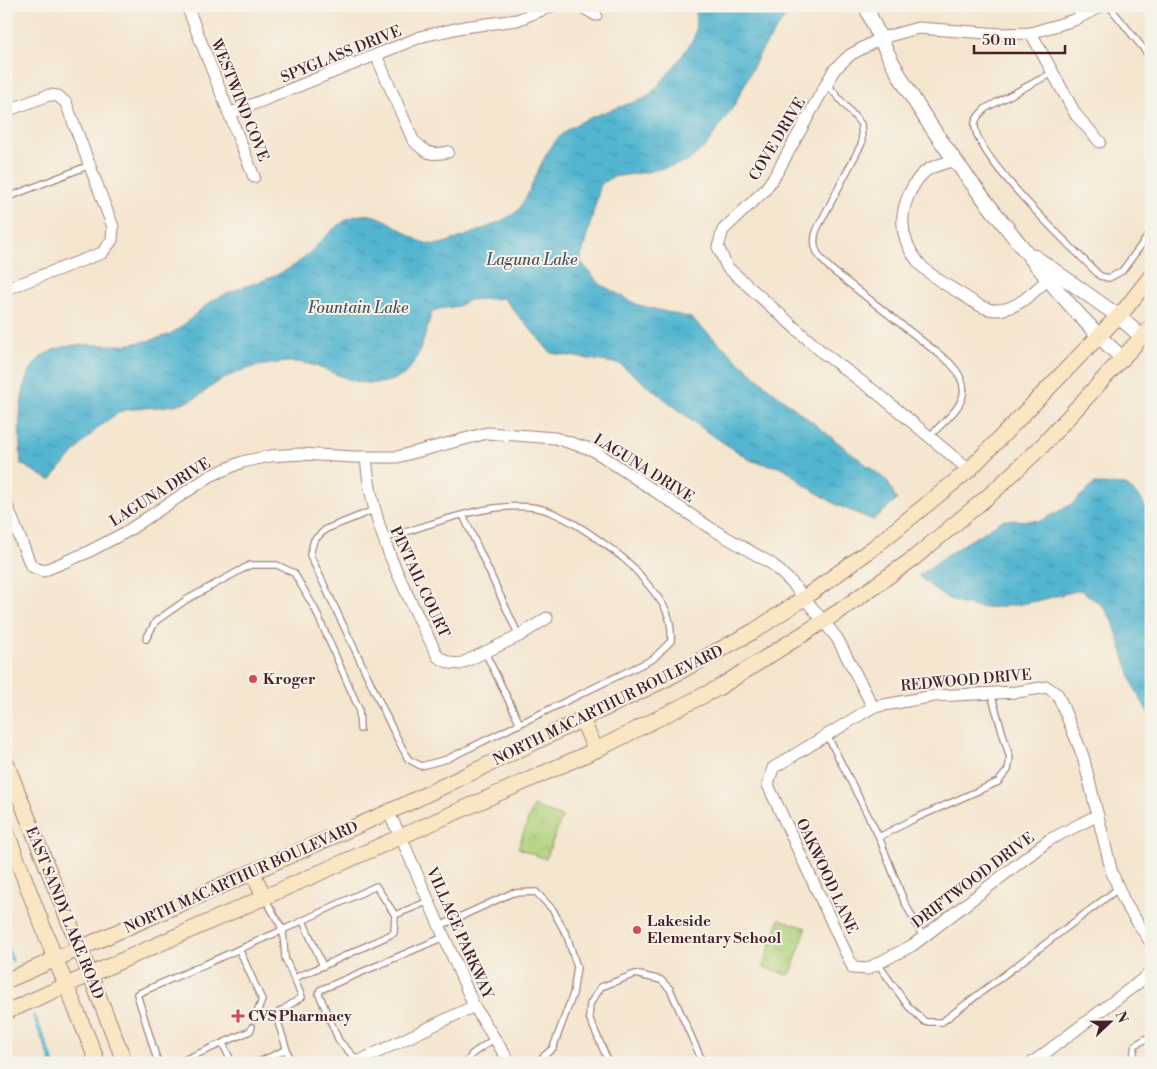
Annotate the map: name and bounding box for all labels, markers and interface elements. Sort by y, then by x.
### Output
street label: SPYGLASS DRIVE [278,22,404,87]
scale bar [974,22,1066,54]
text: 50 m [982,31,1016,50]
street label: WESTWIND COVE [206,35,273,164]
street label: COVE DRIVE [745,94,810,184]
water label: Laguna Lake [485,250,578,270]
water label: Fountain Lake [307,298,409,318]
street label: LAGUNA DRIVE [590,430,698,507]
street label: LAGUNA DRIVE [106,454,214,531]
street label: PINTAIL COURT [386,524,454,641]
street label: NORTH MACARTHUR BOULEVARD [490,641,727,770]
street label: REDWOOD DRIVE [900,665,1032,696]
place label: Kroger [263,670,316,689]
marker: Kroger [247,673,259,685]
street label: OAKWOOD LANE [792,816,862,937]
street label: NORTH MACARTHUR BOULEVARD [121,817,361,938]
street label: EAST SANDY LAKE ROAD [21,824,108,1002]
street label: DRIFTWOOD DRIVE [908,828,1038,933]
street label: VILLAGE PARKWAY [421,863,498,1003]
place label: Lakeside Elementary School [647,912,781,948]
marker: Lakeside Elementary School [631,924,643,936]
north arrow [1084,996,1134,1046]
place label: CVS Pharmacy [248,1007,352,1026]
text: N [1111,1009,1132,1026]
marker: CVS Pharmacy [232,1010,244,1022]

